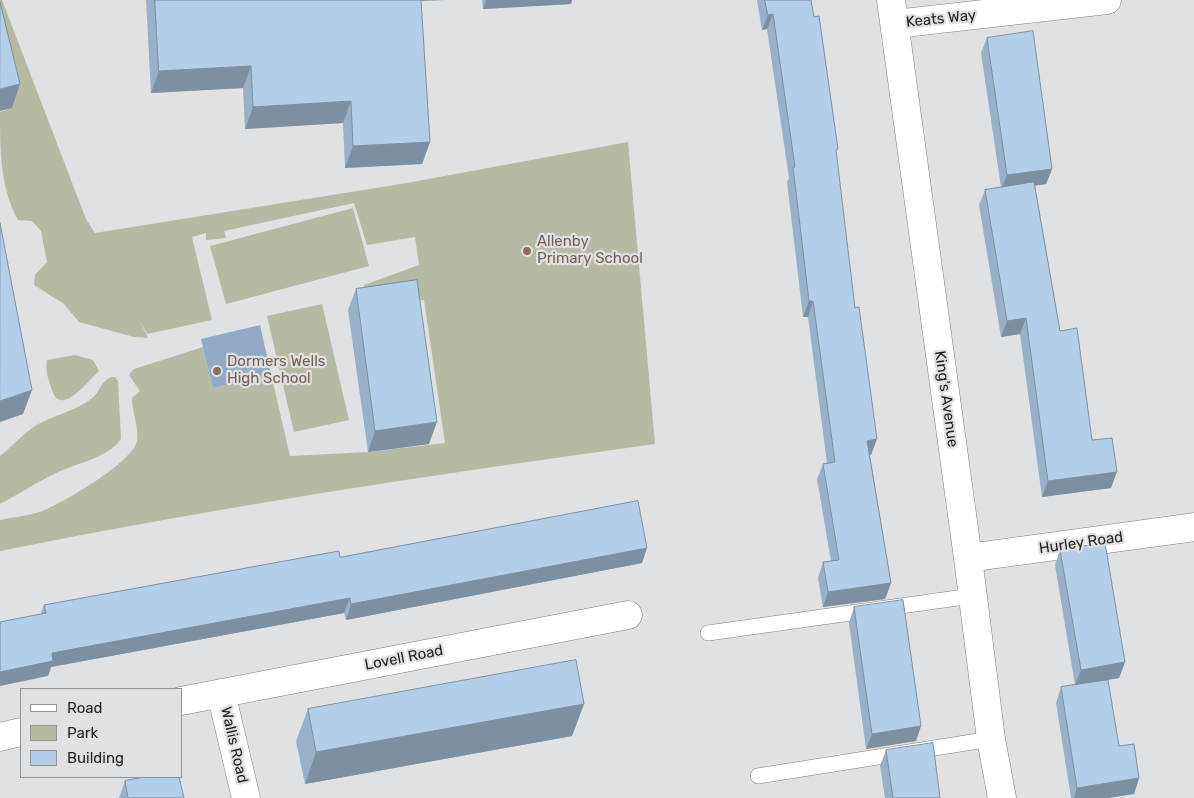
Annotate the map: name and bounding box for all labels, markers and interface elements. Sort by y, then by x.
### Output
street label: Keats Way [905,6,977,32]
place label: Allenby Primary School [537,233,643,268]
marker: Allenby Primary School [521,245,533,257]
street label: King's Avenue [930,350,962,448]
place label: Dormers Wells High School [227,353,325,388]
marker: Dormers Wells High School [211,365,223,377]
street label: Hurley Road [1038,528,1124,558]
street label: Lovell Road [363,642,445,674]
legend [20,688,182,778]
text: Road [67,699,103,717]
street label: Wallis Road [216,705,252,785]
text: Park [67,724,98,742]
text: Building [67,749,124,767]

